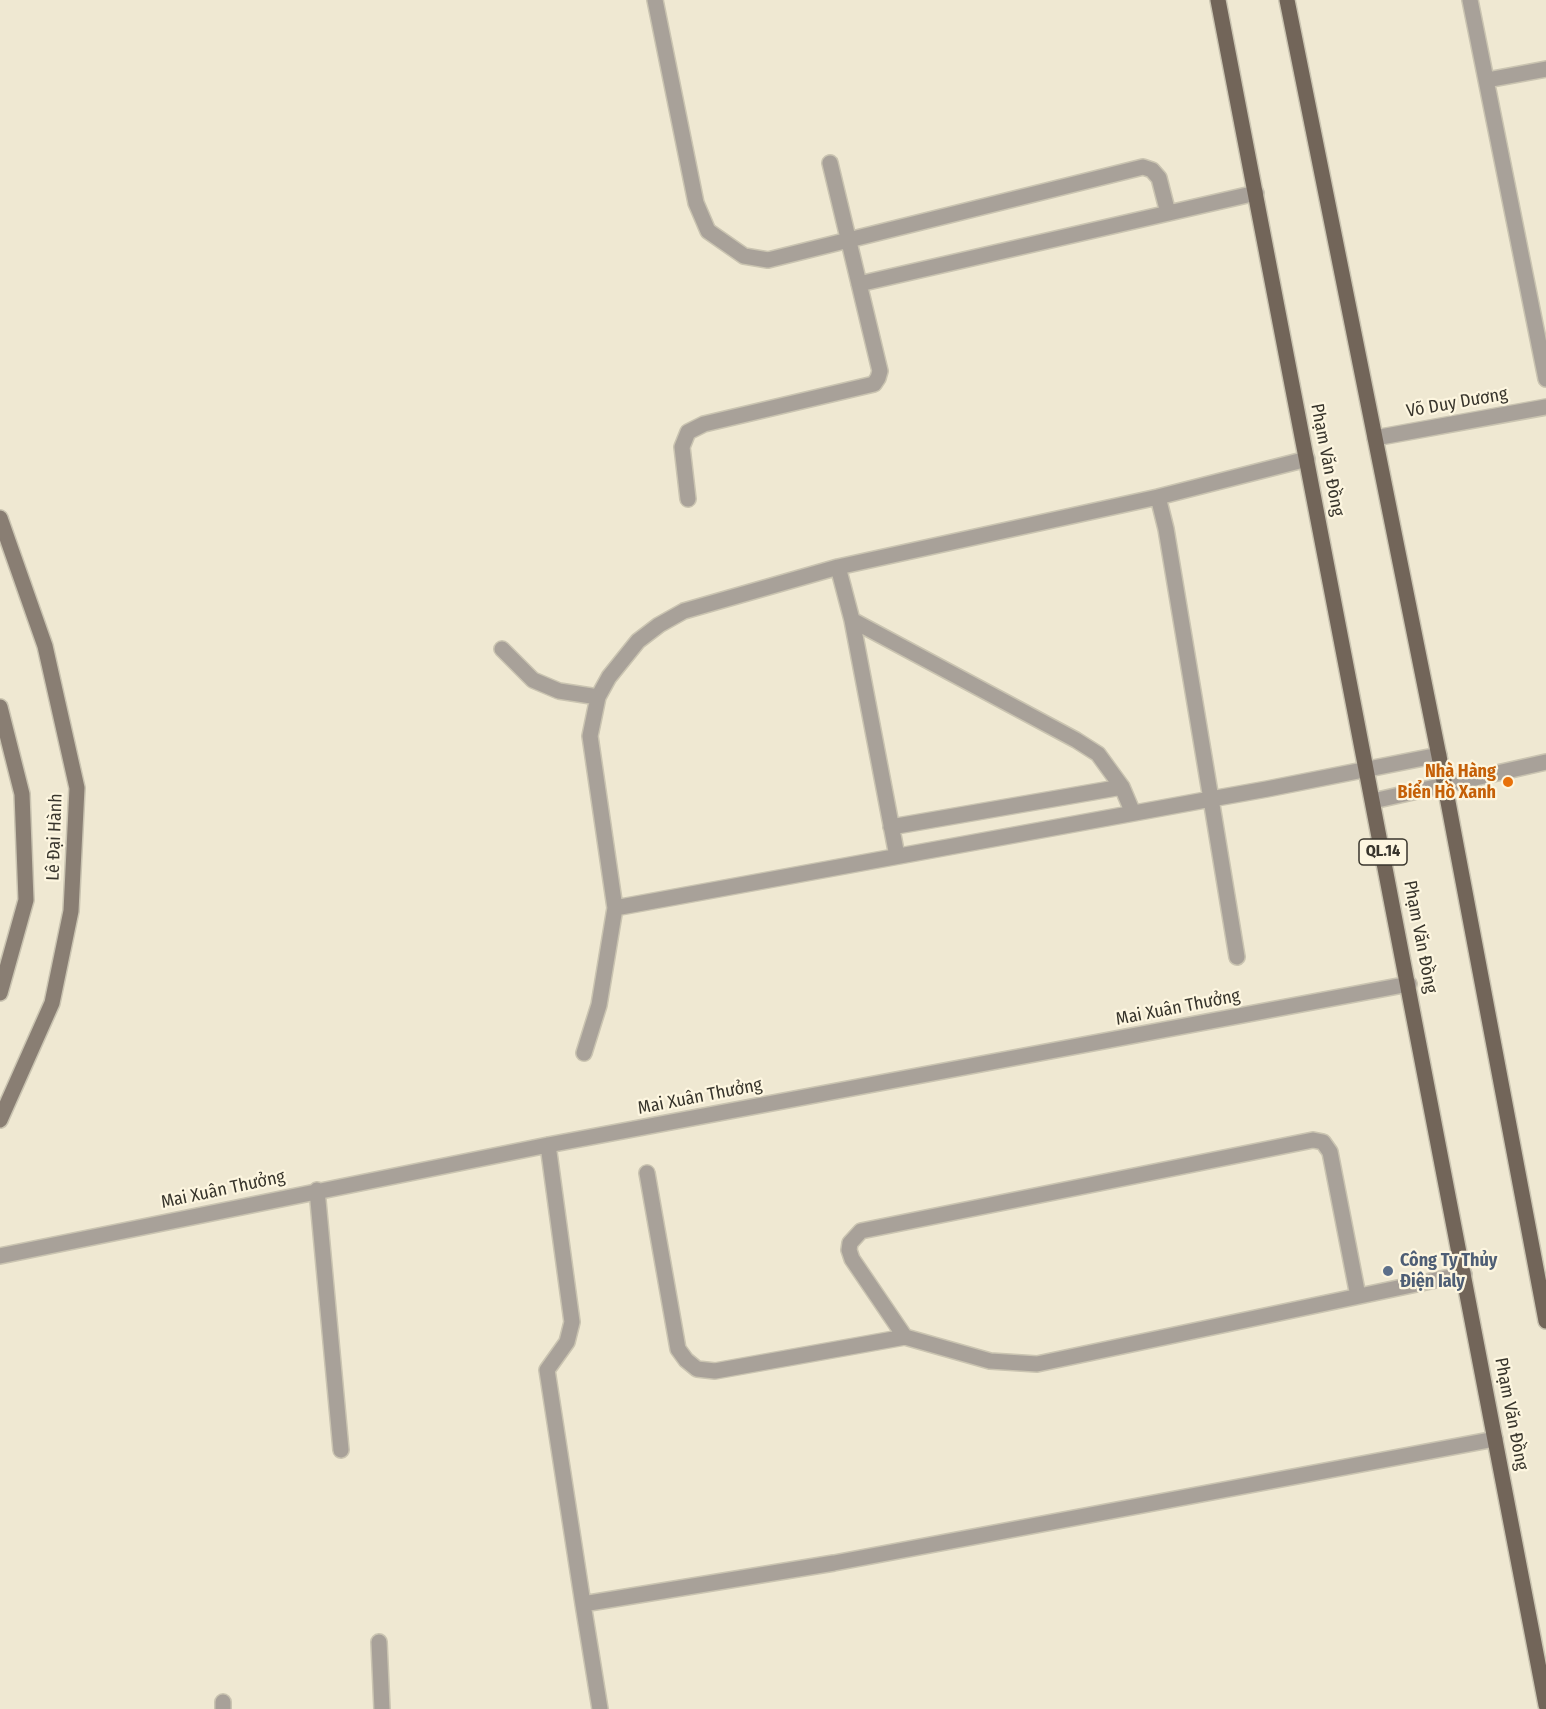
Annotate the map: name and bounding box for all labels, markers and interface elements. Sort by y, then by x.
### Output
street label: Võ Duy Dương [1405,383,1509,423]
street label: Phạm Văn Đồng [1305,402,1349,518]
place label: Nhà Hàng Biển Hồ Xanh [1398,761,1496,804]
marker: Nhà Hàng Biển Hồ Xanh [1501,775,1515,789]
street label: Lê Đại Hành [43,793,67,881]
road number: QL.14 [1359,839,1407,865]
street label: Phạm Văn Đồng [1398,879,1442,995]
street label: Mai Xuân Thưởng [1114,985,1242,1031]
street label: Mai Xuân Thưởng [636,1074,764,1120]
street label: Mai Xuân Thưởng [159,1166,287,1214]
place label: Công Ty Thủy Điện Ialy [1400,1250,1497,1292]
marker: Công Ty Thủy Điện Ialy [1381,1264,1395,1278]
street label: Phạm Văn Đồng [1489,1356,1533,1472]

